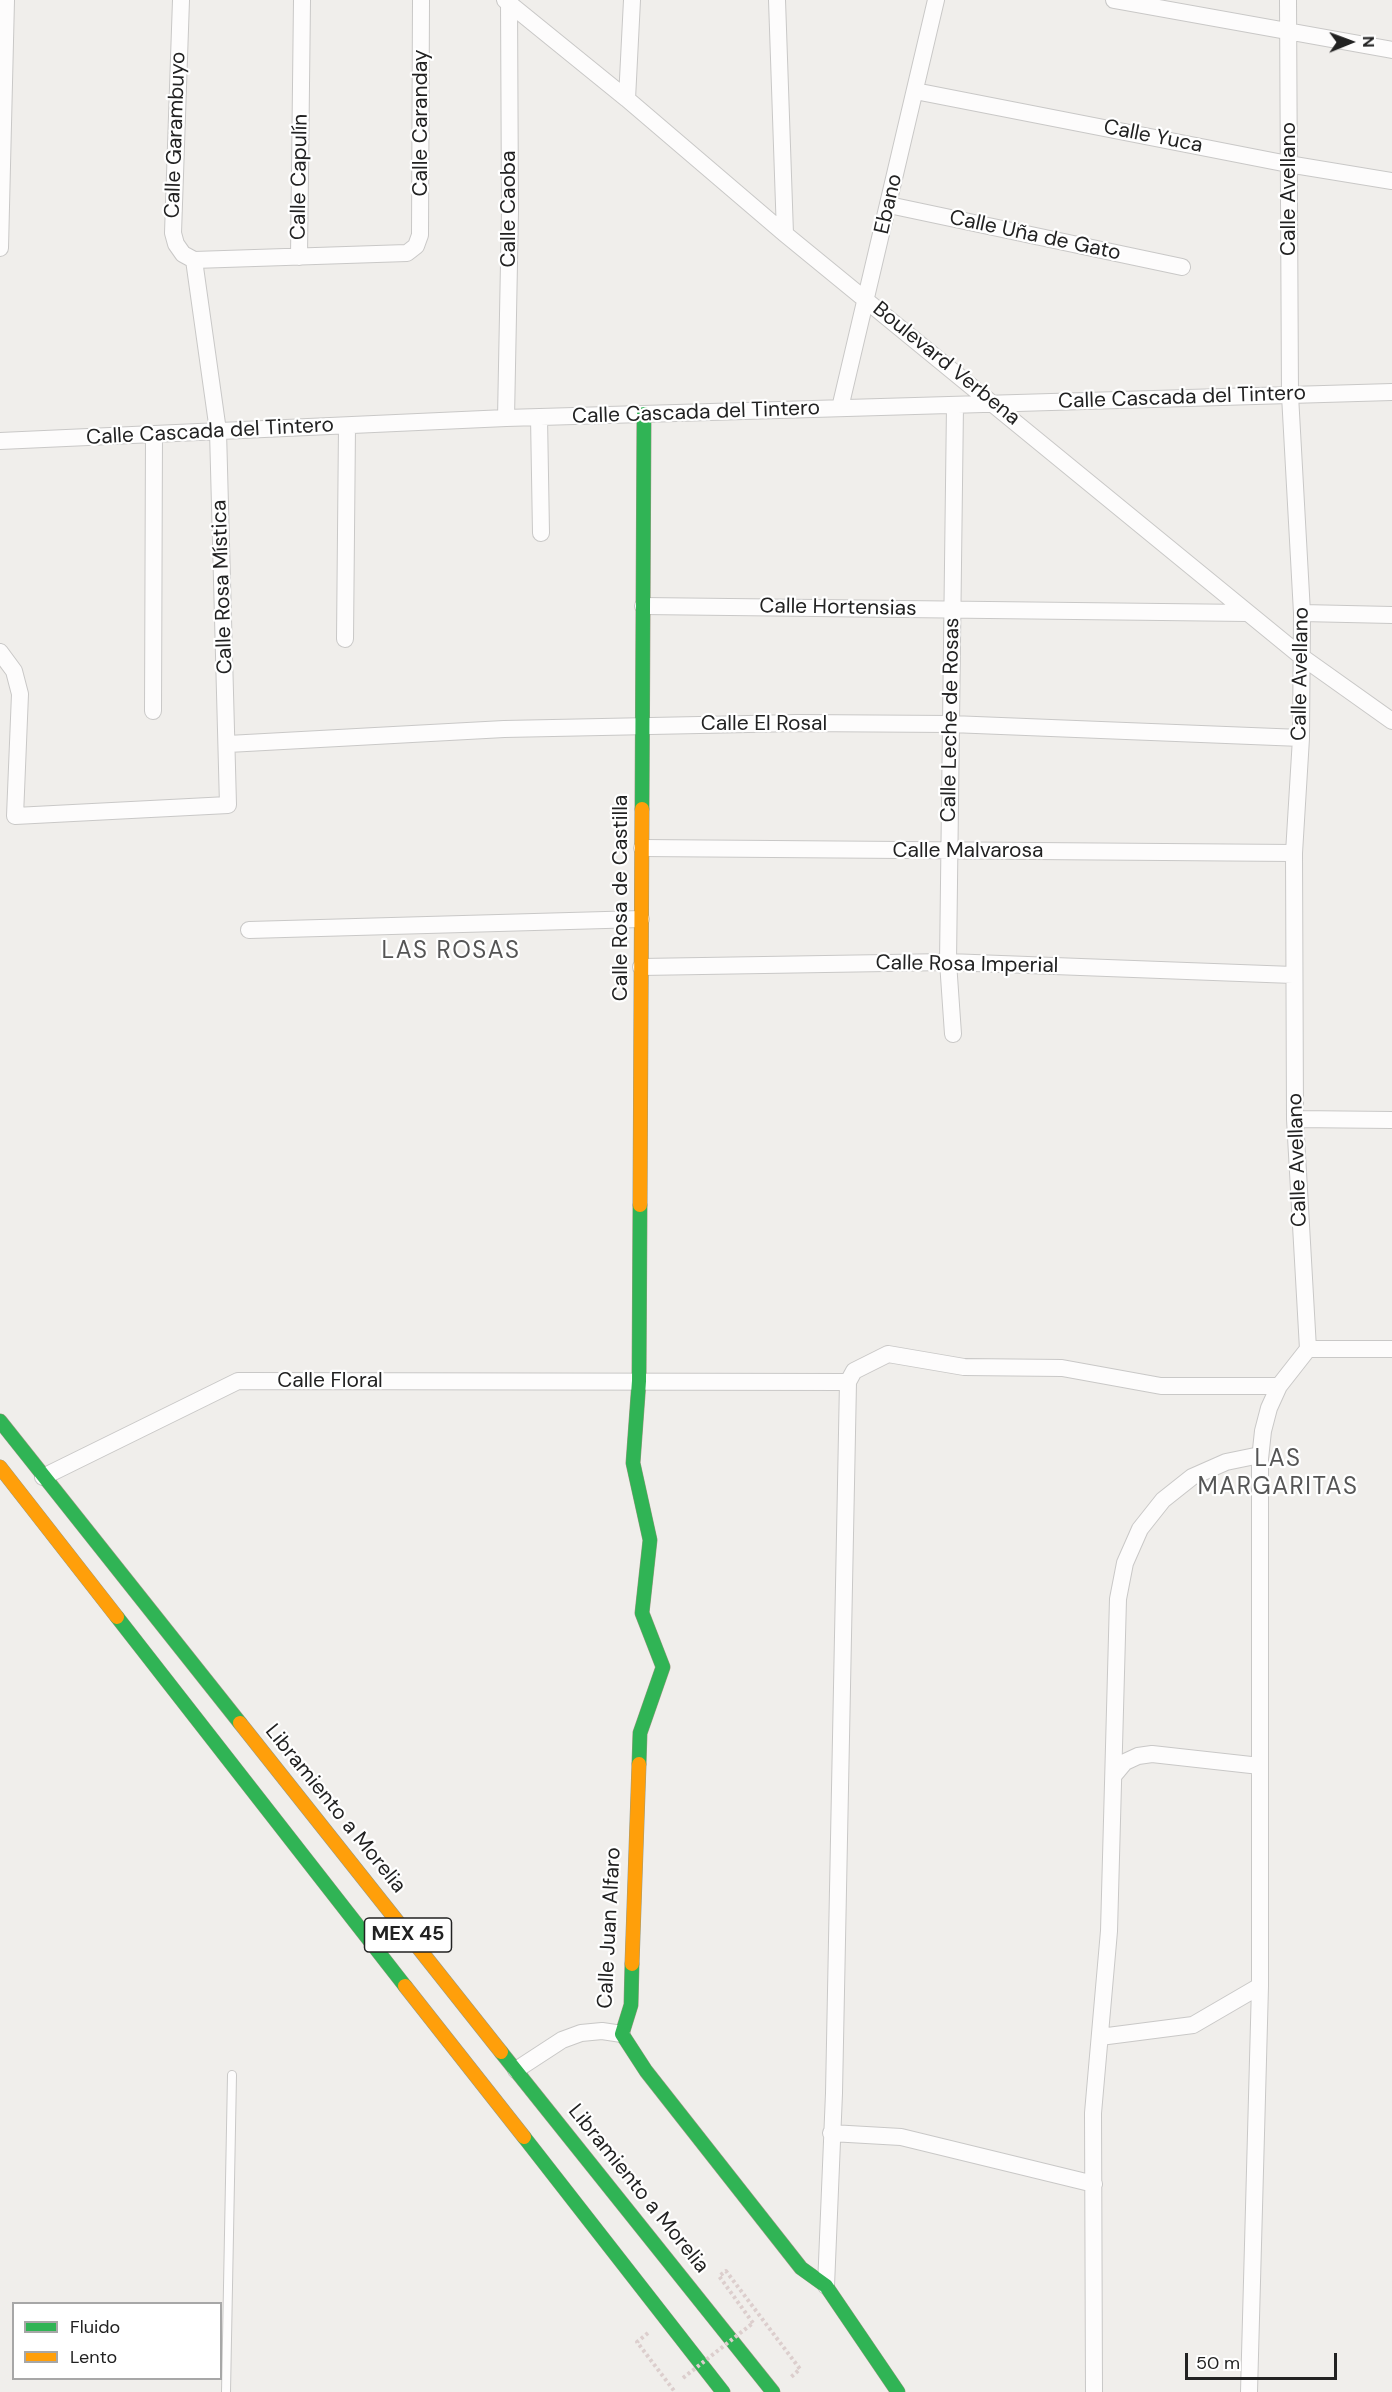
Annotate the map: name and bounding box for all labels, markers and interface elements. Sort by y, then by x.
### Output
north arrow [1320,12,1380,72]
text: N [1358,36,1379,48]
street label: Calle Caranday [408,49,434,197]
street label: Calle Garambuyo [160,51,192,219]
street label: Calle Capulín [286,114,314,240]
street label: Calle Yuca [1101,115,1205,159]
street label: Calle Avellano [1276,122,1302,256]
street label: Calle Caoba [496,151,522,267]
street label: Ebano [870,171,908,237]
street label: Calle Uña de Gato [947,206,1123,266]
street label: Boulevard Verbena [867,297,1025,431]
street label: Calle Cascada del Tintero [1058,381,1306,415]
street label: Calle Cascada del Tintero [572,396,820,430]
street label: Calle Cascada del Tintero [86,413,334,451]
street label: Calle Rosa Mística [207,499,239,675]
street label: Calle Hortensias [759,594,917,622]
street label: Calle Avellano [1287,607,1315,741]
street label: Calle Leche de Rosas [937,617,965,823]
street label: Calle El Rosal [701,711,827,737]
street label: Calle Rosa de Castilla [608,795,634,1001]
street label: Calle Malvarosa [893,838,1043,864]
district label: LAS ROSAS [382,938,520,966]
street label: Calle Rosa Imperial [875,951,1059,979]
street label: Calle Avellano [1283,1093,1313,1227]
street label: Calle Floral [277,1368,383,1394]
district label: LAS MARGARITAS [1198,1446,1358,1502]
street label: Libramiento a Morelia [259,1720,411,1898]
street label: Calle Juan Alfaro [593,1847,627,2009]
road number: MEX 45 [364,1918,452,1952]
street label: Libramiento a Morelia [562,2100,714,2278]
legend [12,2302,222,2380]
text: Fluido [70,2315,120,2339]
scale bar [1188,2341,1340,2379]
text: Lento [70,2345,117,2369]
text: 50 m [1196,2351,1240,2375]

